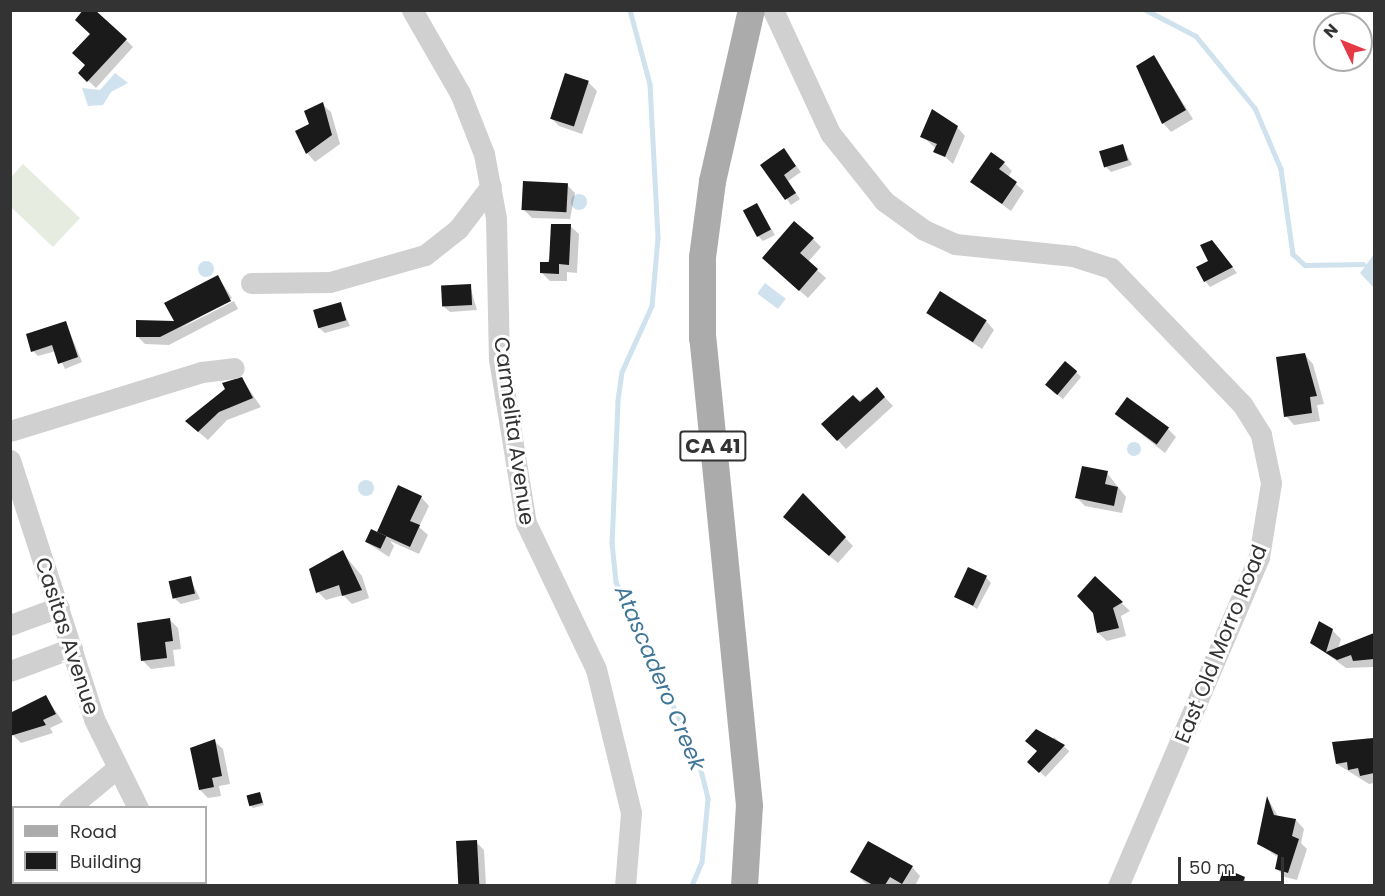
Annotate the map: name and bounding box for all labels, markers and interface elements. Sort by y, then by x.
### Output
north arrow [1313,12,1373,72]
text: N [1318,19,1343,43]
street label: Carmelita Avenue [488,335,540,527]
road number: CA 41 [678,429,748,463]
street label: East Old Morro Road [1170,541,1272,747]
street label: Casitas Avenue [30,554,104,718]
water label: Atascadero Creek [609,581,711,775]
legend [12,806,207,884]
text: Road [70,819,117,844]
scale bar [1181,845,1288,883]
text: Building [70,849,142,874]
text: 50 m [1189,855,1235,880]

